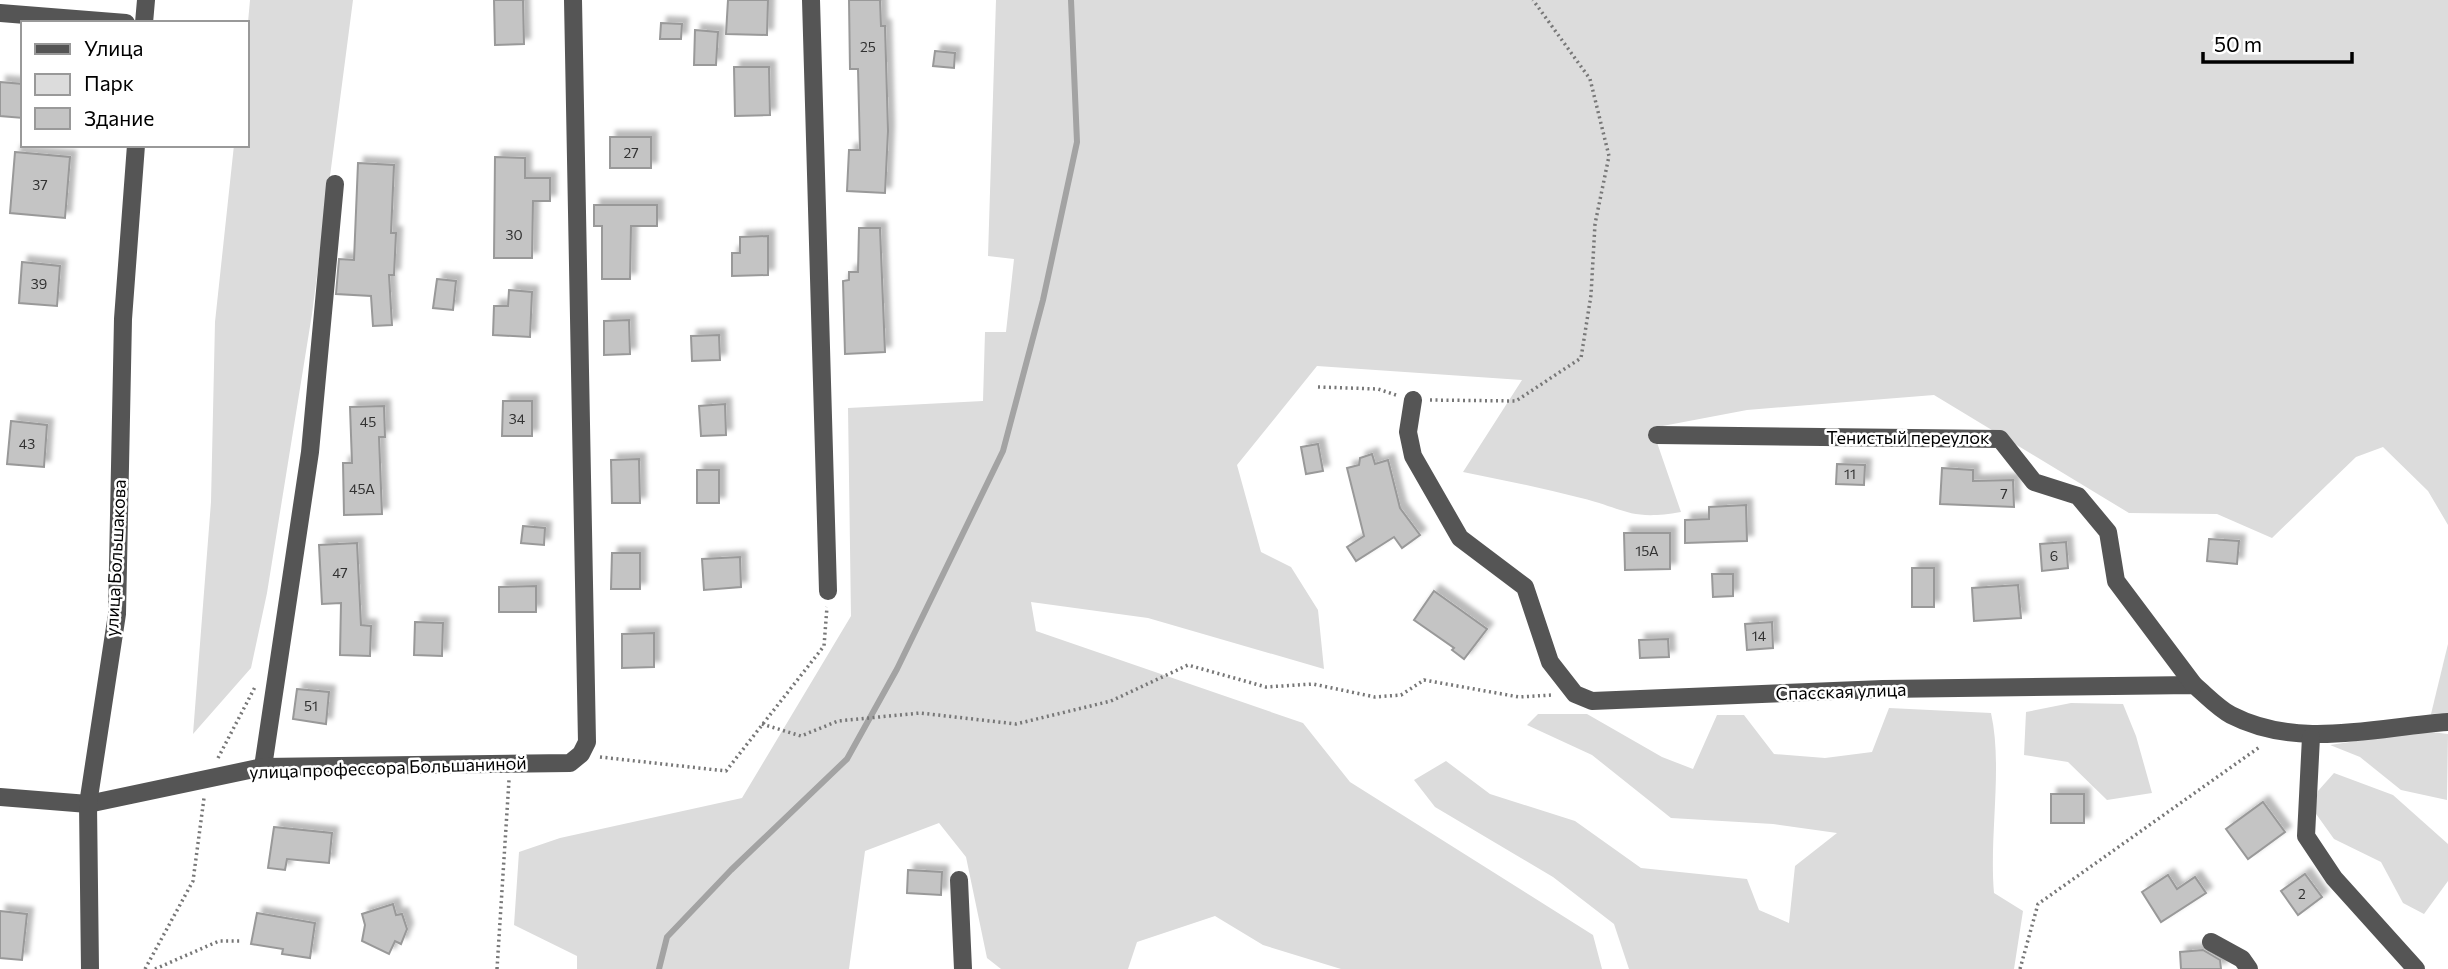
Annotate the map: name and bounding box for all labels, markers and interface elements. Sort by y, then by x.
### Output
legend [21,21,248,147]
scale bar [2203,21,2352,65]
text: 50 m [2214,31,2262,56]
text: Улица [84,35,143,60]
house number: 25 [860,38,876,55]
text: Парк [84,70,134,95]
text: Здание [84,105,154,130]
house number: 27 [623,144,639,161]
house number: 37 [32,176,48,193]
house number: 30 [505,226,523,243]
house number: 39 [31,275,47,292]
house number: 34 [509,410,526,427]
house number: 45 [360,413,376,430]
street label: Тенистый переулок [1826,426,1990,448]
house number: 43 [19,435,35,452]
house number: 11 [1844,465,1856,482]
street label: улица Большакова [100,479,130,637]
house number: 45А [349,480,375,497]
house number: 7 [2000,485,2008,502]
house number: 15А [1635,542,1659,559]
house number: 6 [2050,547,2058,564]
house number: 47 [332,564,348,581]
house number: 14 [1752,627,1767,644]
street label: Спасская улица [1775,678,1907,704]
house number: 51 [304,697,318,714]
street label: улица профессора Большаниной [249,751,527,783]
house number: 2 [2298,885,2306,902]

